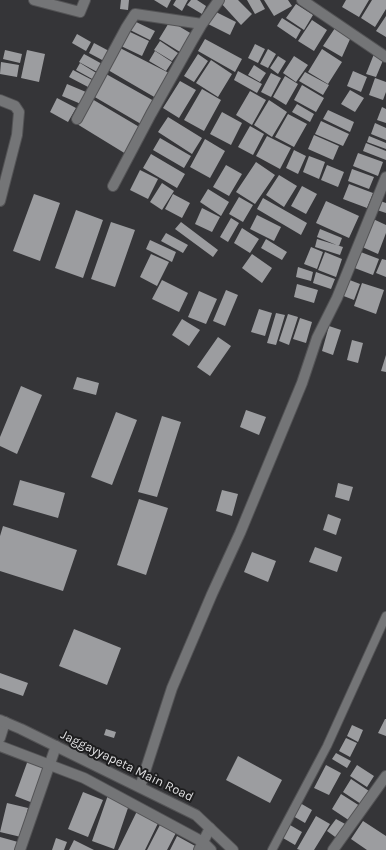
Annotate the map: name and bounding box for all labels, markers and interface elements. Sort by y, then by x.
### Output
street label: Jaggayyapeta Main Road [58,727,196,805]

